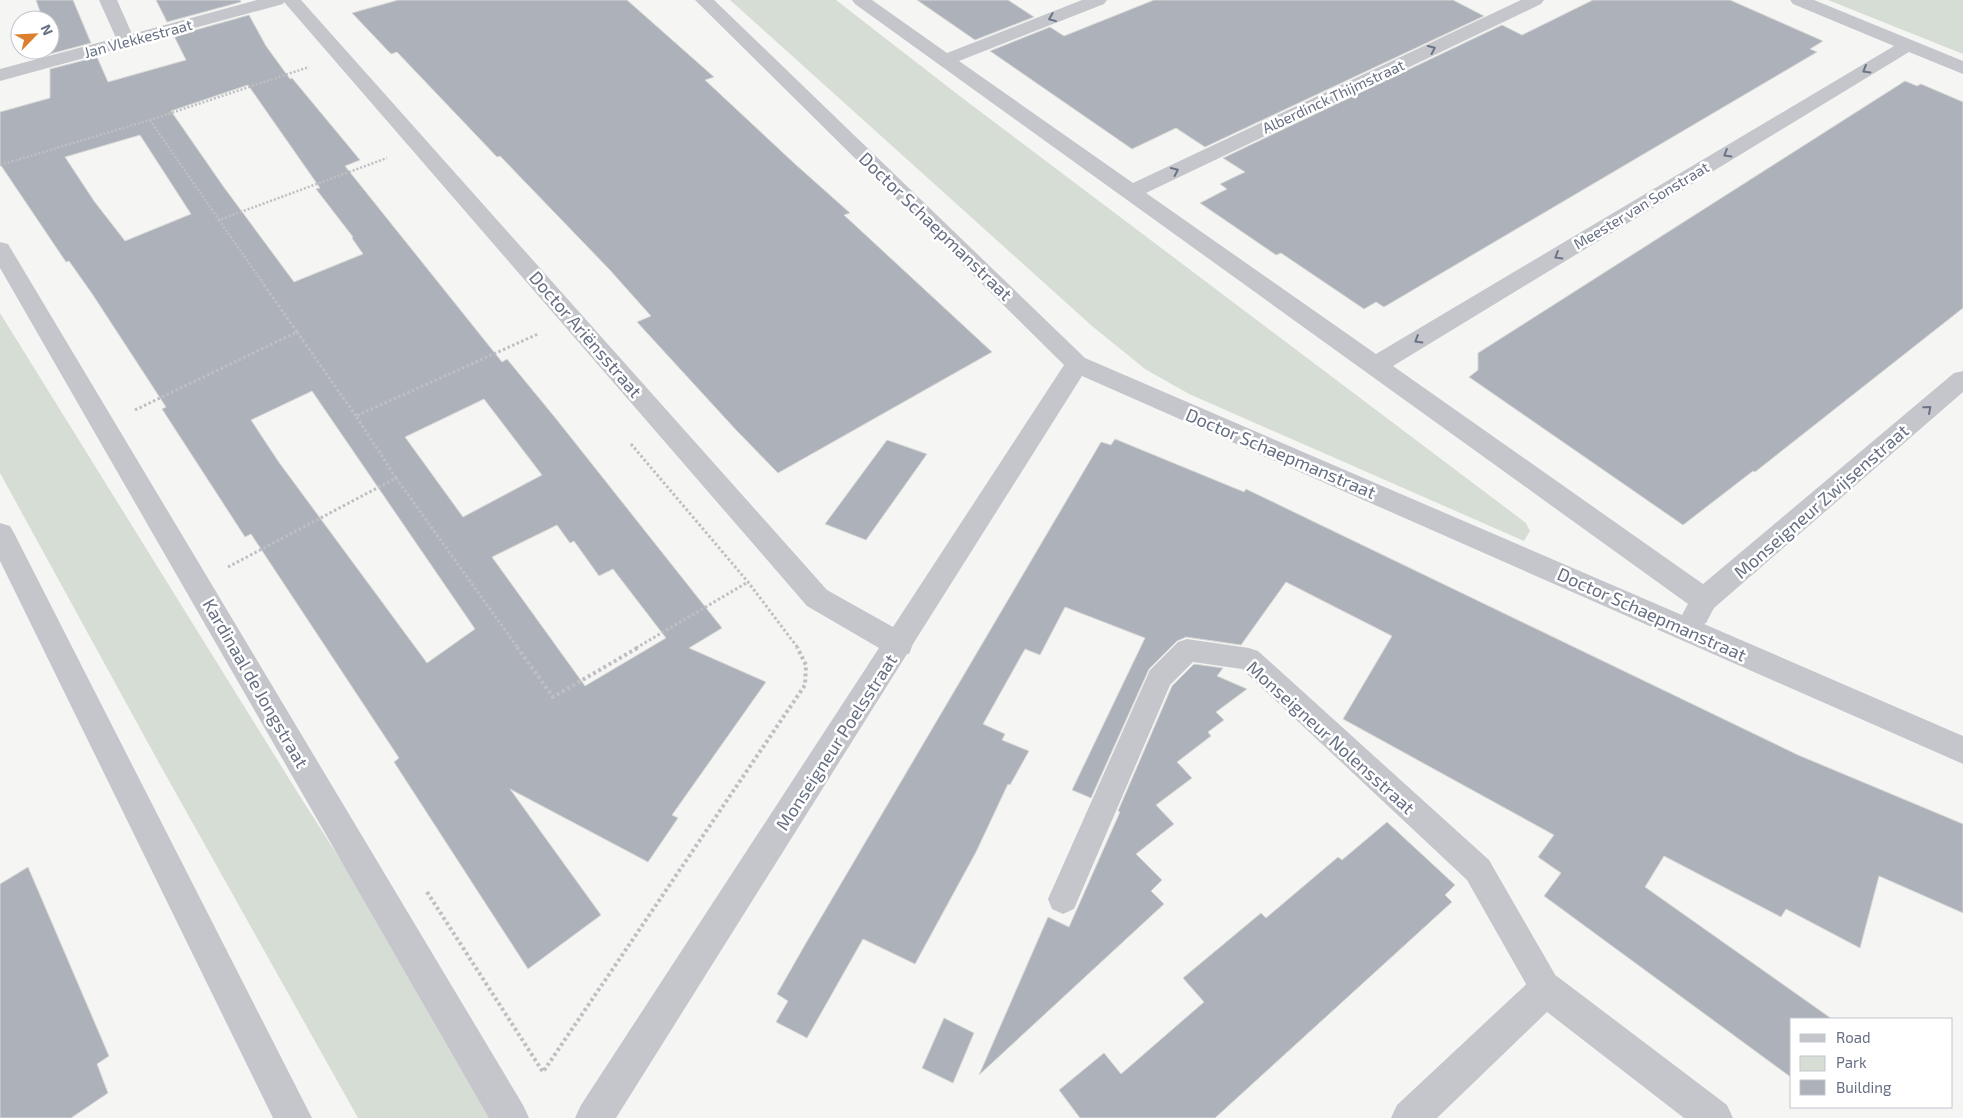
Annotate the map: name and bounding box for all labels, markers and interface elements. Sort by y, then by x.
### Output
north arrow [10,10,60,60]
one-way arrow [1049,12,1057,22]
street label: Jan Vlekkestraat [82,15,194,61]
text: N [38,21,57,38]
one-way arrow [1427,45,1436,55]
street label: Alberdinck Thijmstraat [1259,55,1408,138]
one-way arrow [1862,63,1871,73]
street label: Doctor Schaepmanstraat [855,147,1017,305]
one-way arrow [1723,147,1732,157]
street label: Meester van Sonstraat [1570,157,1712,253]
one-way arrow [1170,167,1179,178]
one-way arrow [1554,249,1563,259]
street label: Doctor Ariënsstraat [525,266,647,402]
one-way arrow [1415,333,1424,343]
street label: Doctor Schaepmanstraat [1183,403,1379,503]
one-way arrow [1922,406,1931,415]
street label: Monseigneur Zwijsenstraat [1729,419,1913,583]
street label: Doctor Schaepmanstraat [1554,562,1750,666]
street label: Kardinaal de Jongstraat [199,594,314,772]
street label: Monseigneur Poelsstraat [771,650,901,834]
street label: Monseigneur Nolensstraat [1242,656,1420,818]
legend [1790,1018,1953,1108]
text: Road [1836,1028,1871,1046]
text: Park [1836,1053,1867,1071]
text: Building [1836,1078,1892,1096]

